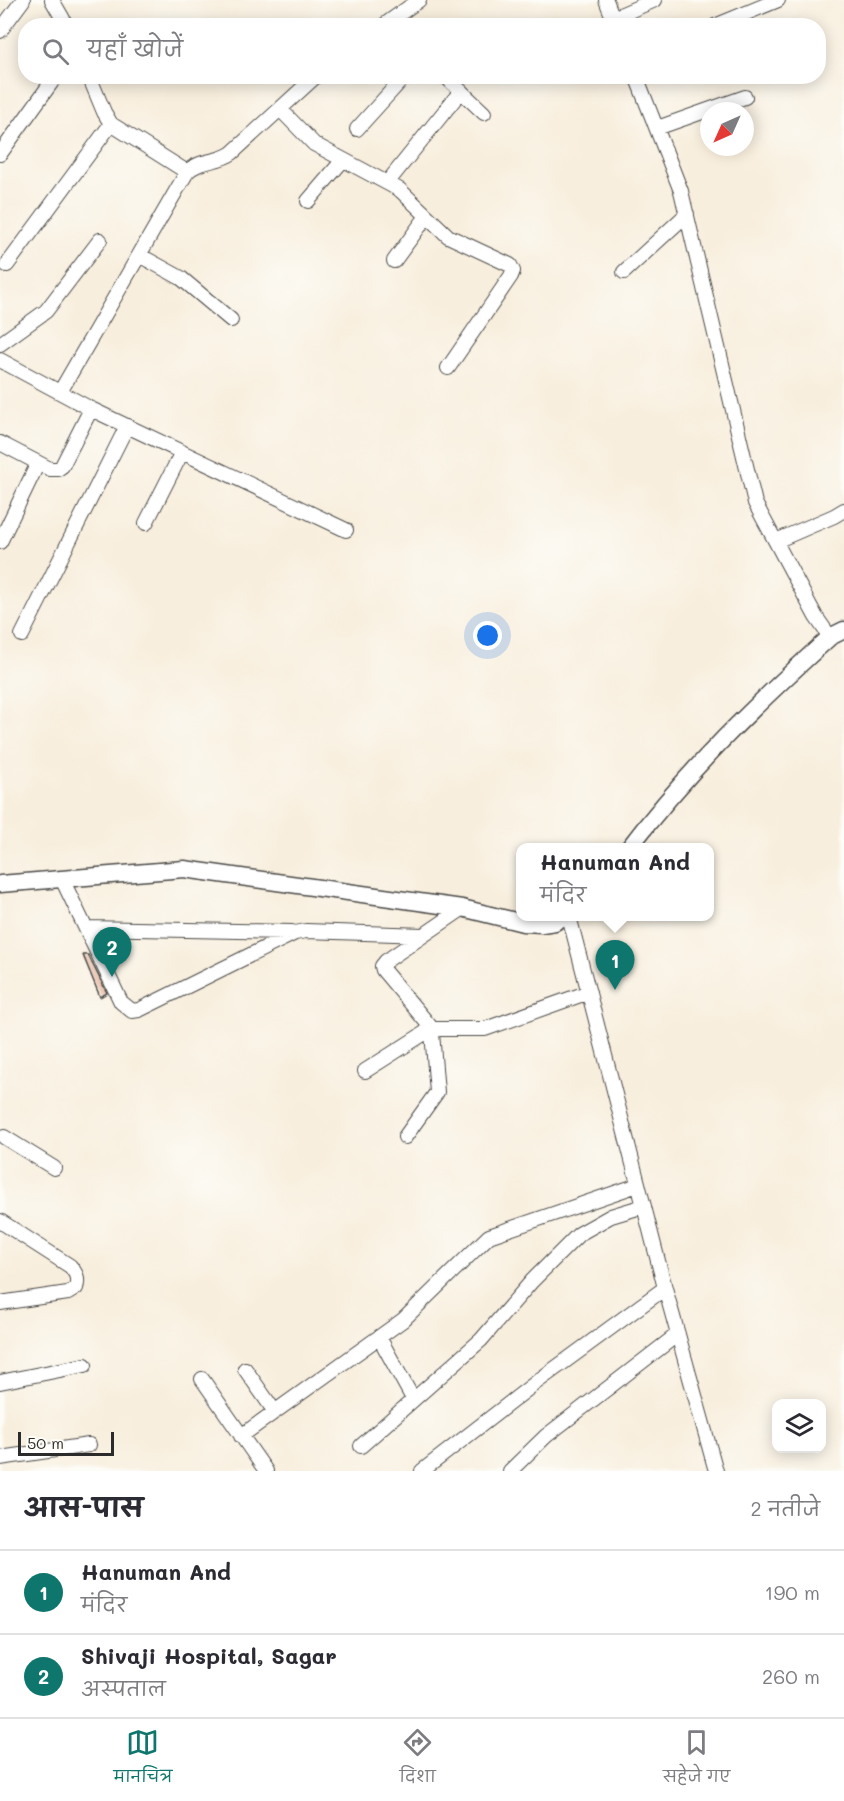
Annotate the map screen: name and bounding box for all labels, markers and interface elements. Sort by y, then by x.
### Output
search box [18,18,826,84]
text: यहाँ खोजें [87,34,183,63]
icon: search [39,35,72,68]
north arrow [700,102,754,156]
your location [473,621,502,650]
popup [516,843,714,921]
text: Hanuman And [540,847,690,876]
text: मंदिर [540,881,586,907]
pin: 2 [92,928,132,977]
pin: 1 [596,940,634,990]
map controls [772,1399,826,1453]
button: layers [772,1399,826,1453]
scale bar [18,1429,114,1456]
text: 50 m [27,1432,64,1453]
text: आस-पास [24,1490,143,1524]
text: 2 नतीजे [751,1495,820,1521]
text: Hanuman And [81,1557,231,1586]
text: 1 [39,1579,48,1605]
text: 190 m [765,1579,820,1605]
text: मंदिर [81,1591,127,1617]
text: Shivaji Hospital, Sagar [81,1641,337,1670]
text: 2 [38,1663,49,1689]
text: 260 m [762,1663,820,1689]
text: अस्पताल [81,1675,166,1701]
tab: मानचित्र [114,1726,172,1794]
tab: दिशा [399,1726,436,1794]
tab: सहेजे गए [663,1726,730,1794]

